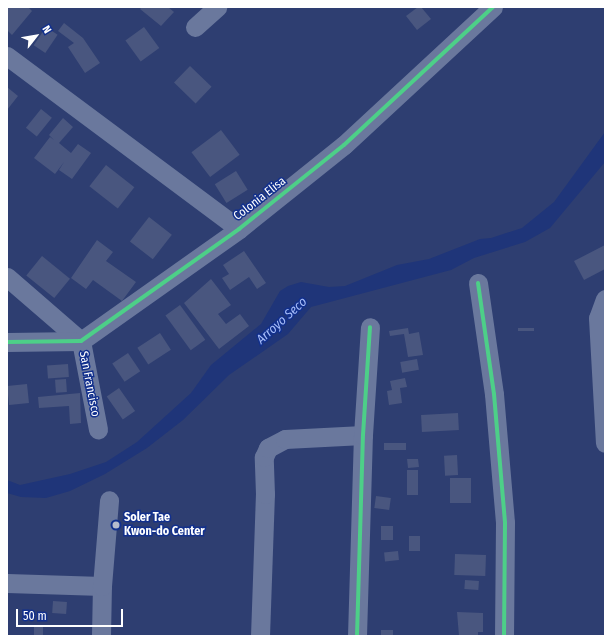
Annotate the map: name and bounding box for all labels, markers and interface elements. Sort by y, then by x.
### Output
north arrow [16,16,56,56]
text: N [39,23,54,36]
street label: Colonia Elisa [231,174,289,224]
water label: Arroyo Seco [254,294,310,348]
street label: San Francisco [76,350,102,418]
place label: Soler Tae Kwon-do Center [124,511,205,539]
marker: Soler Tae Kwon-do Center [111,520,121,530]
scale bar [18,601,125,627]
text: 50 m [23,609,47,623]

